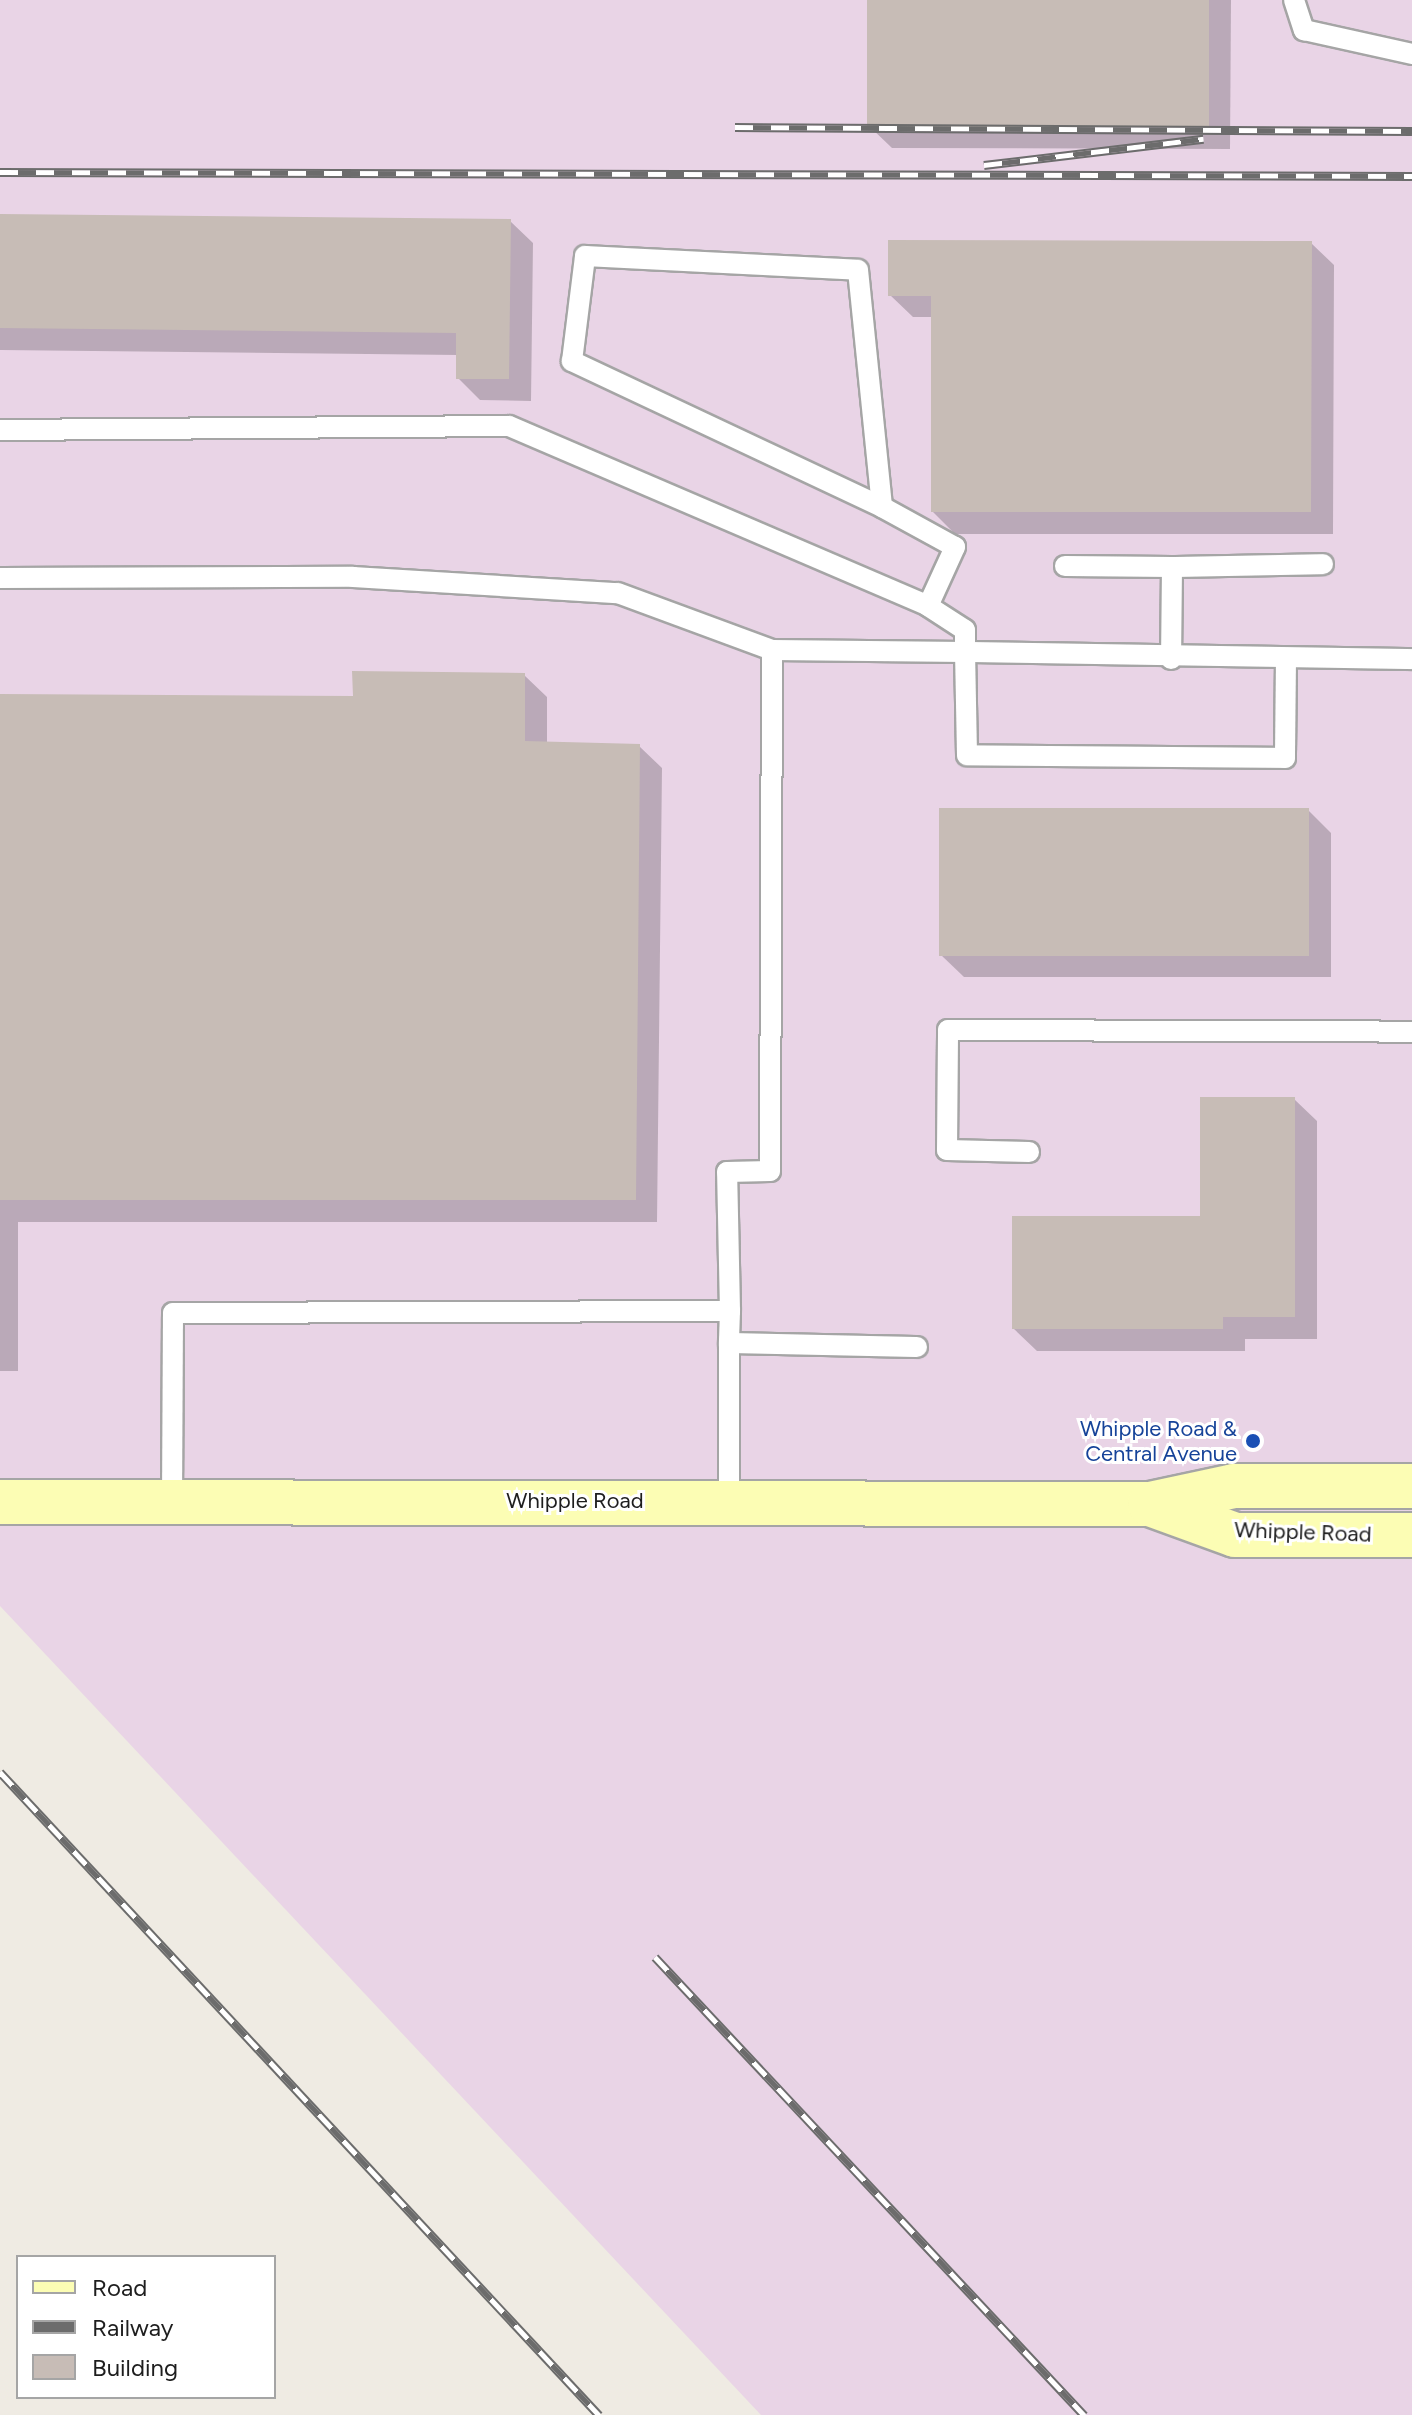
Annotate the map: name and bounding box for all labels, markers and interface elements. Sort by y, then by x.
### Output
place label: Whipple Road & Central Avenue [1080,1415,1237,1466]
marker: Whipple Road & Central Avenue [1244,1432,1262,1450]
street label: Whipple Road [506,1488,644,1514]
street label: Whipple Road [1234,1516,1372,1548]
legend [16,2255,276,2399]
text: Road [92,2273,147,2302]
text: Railway [92,2313,173,2342]
text: Building [92,2353,178,2382]

